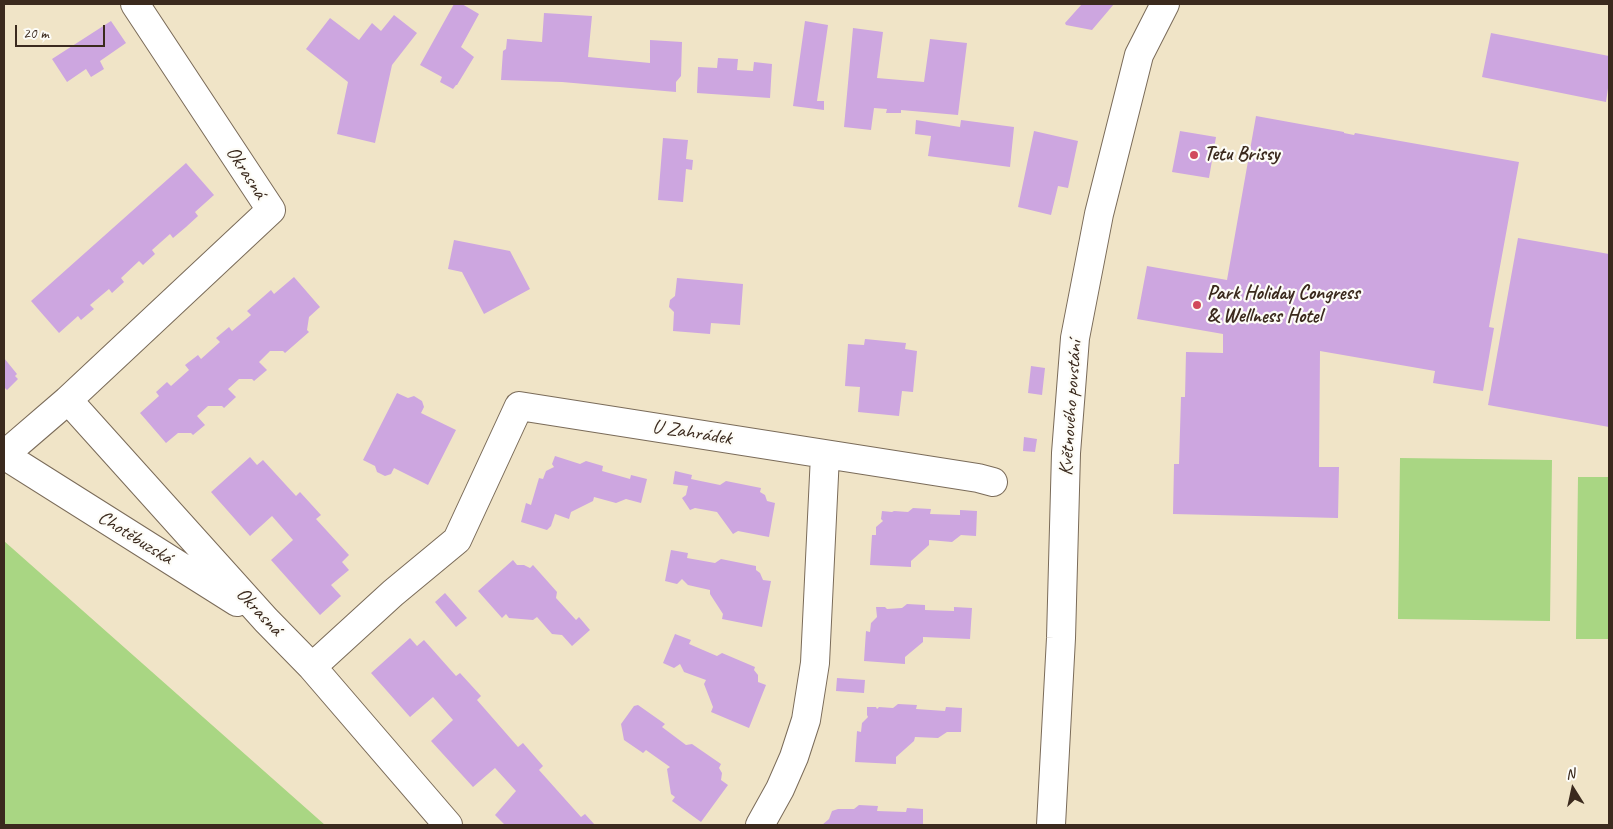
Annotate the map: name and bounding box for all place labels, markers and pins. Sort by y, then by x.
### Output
place label: Tetu Brissy [1204,143,1279,167]
marker: Tetu Brissy [1188,149,1200,161]
place label: Park Holiday Congress & Wellness Hotel [1207,282,1359,329]
marker: Park Holiday Congress & Wellness Hotel [1191,299,1203,311]

